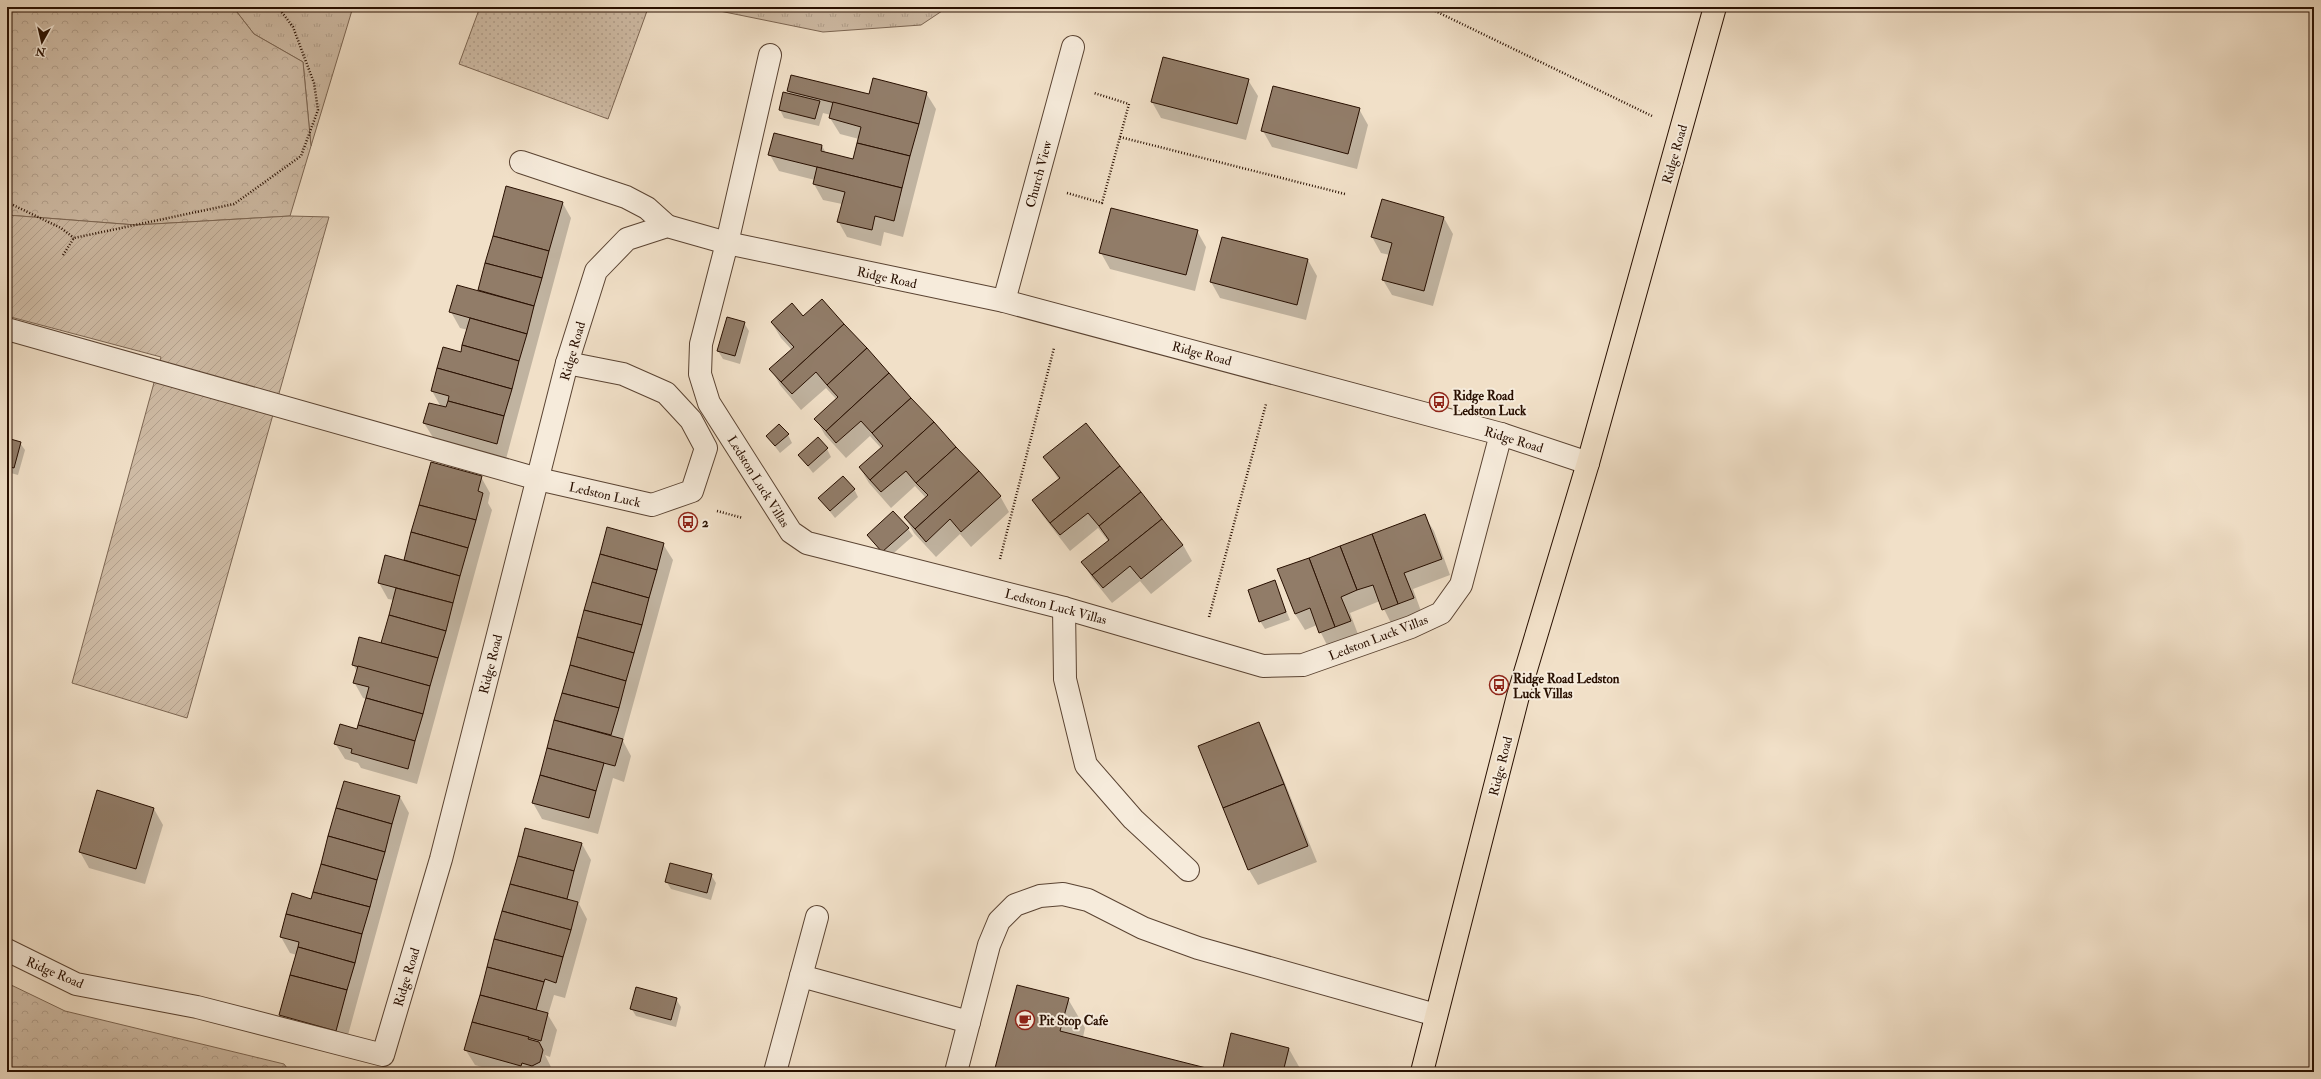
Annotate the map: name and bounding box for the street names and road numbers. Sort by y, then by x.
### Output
street label: Ridge Road [1659,122,1691,186]
street label: Church View [1022,138,1056,209]
street label: Ridge Road [855,264,919,292]
street label: Ridge Road [557,319,589,383]
street label: Ridge Road [1170,338,1234,370]
street label: Ridge Road [1482,423,1546,457]
street label: Ledston Luck Villas [724,433,793,531]
street label: Ledston Luck [567,479,643,511]
street label: Ledston Luck Villas [1003,586,1109,628]
street label: Ledston Luck Villas [1326,611,1431,664]
street label: Ridge Road [476,632,506,696]
street label: Ridge Road [1486,734,1516,798]
street label: Ridge Road [390,945,424,1009]
street label: Ridge Road [23,954,86,992]

